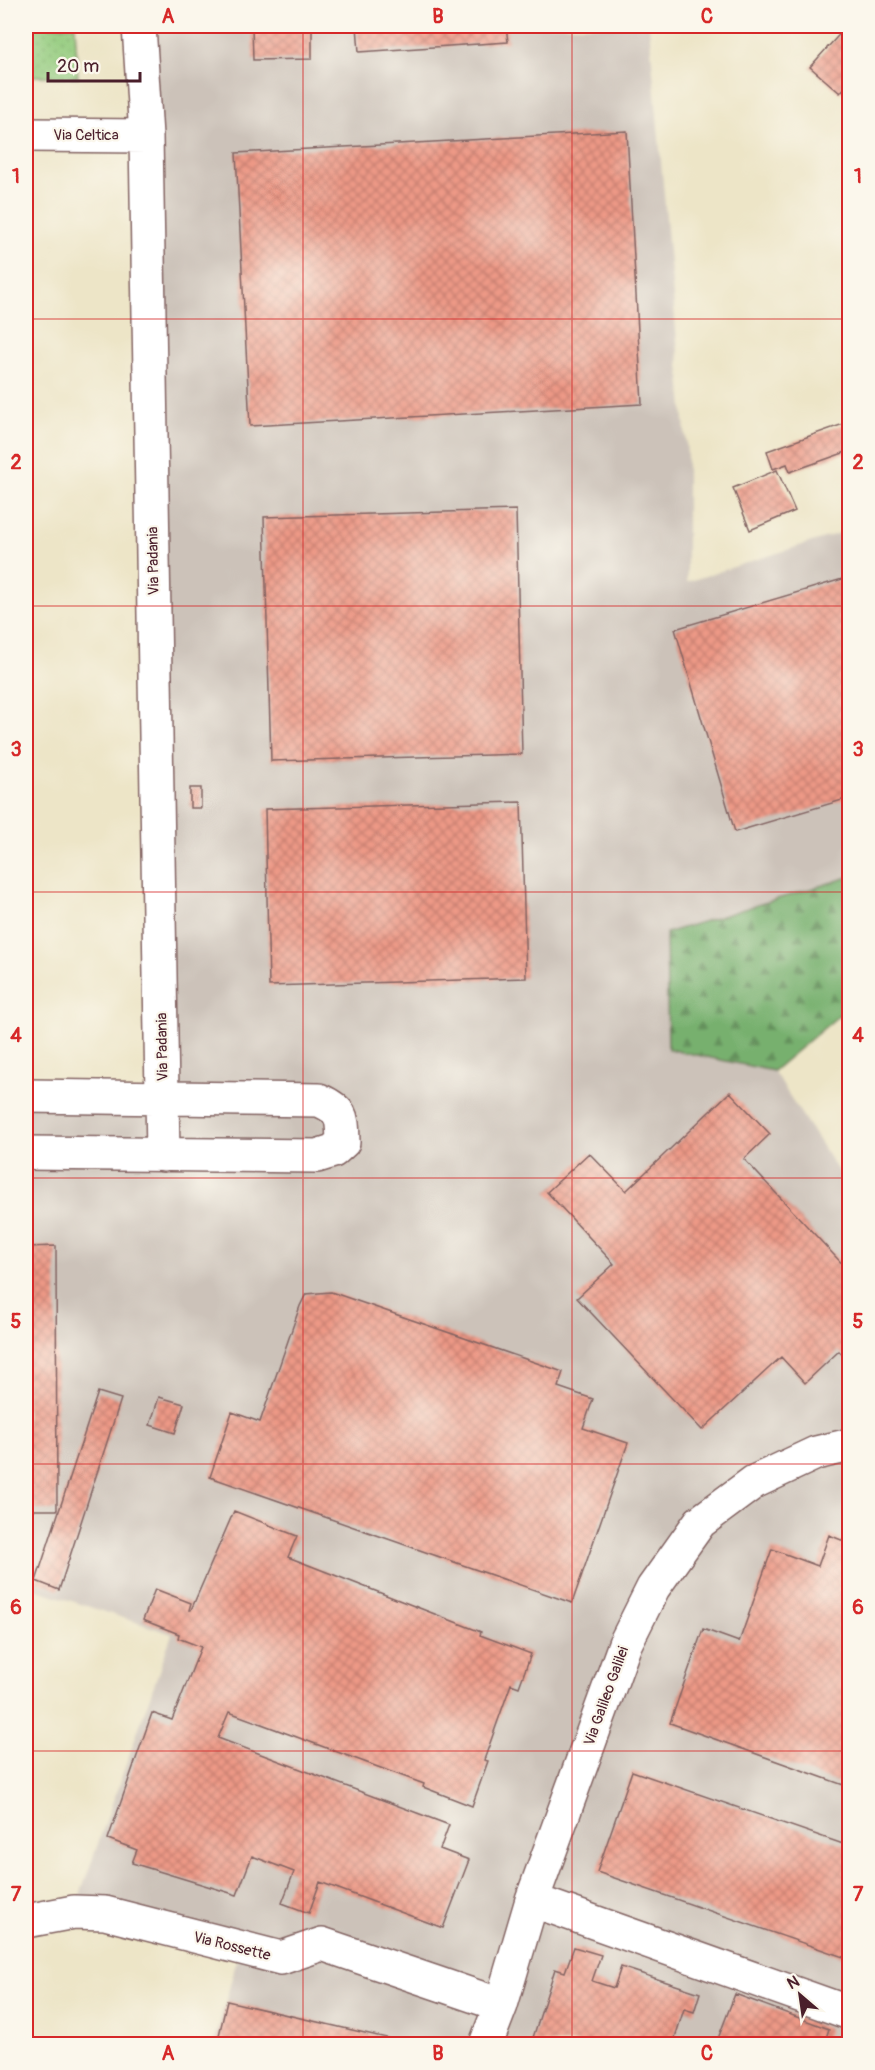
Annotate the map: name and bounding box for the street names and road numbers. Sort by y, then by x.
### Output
street label: Via Celtica [53,126,119,145]
street label: Via Padania [143,527,164,595]
street label: Via Padania [152,1013,173,1081]
street label: Via Galileo Galilei [580,1644,633,1748]
street label: Via Rossette [191,1928,273,1965]

